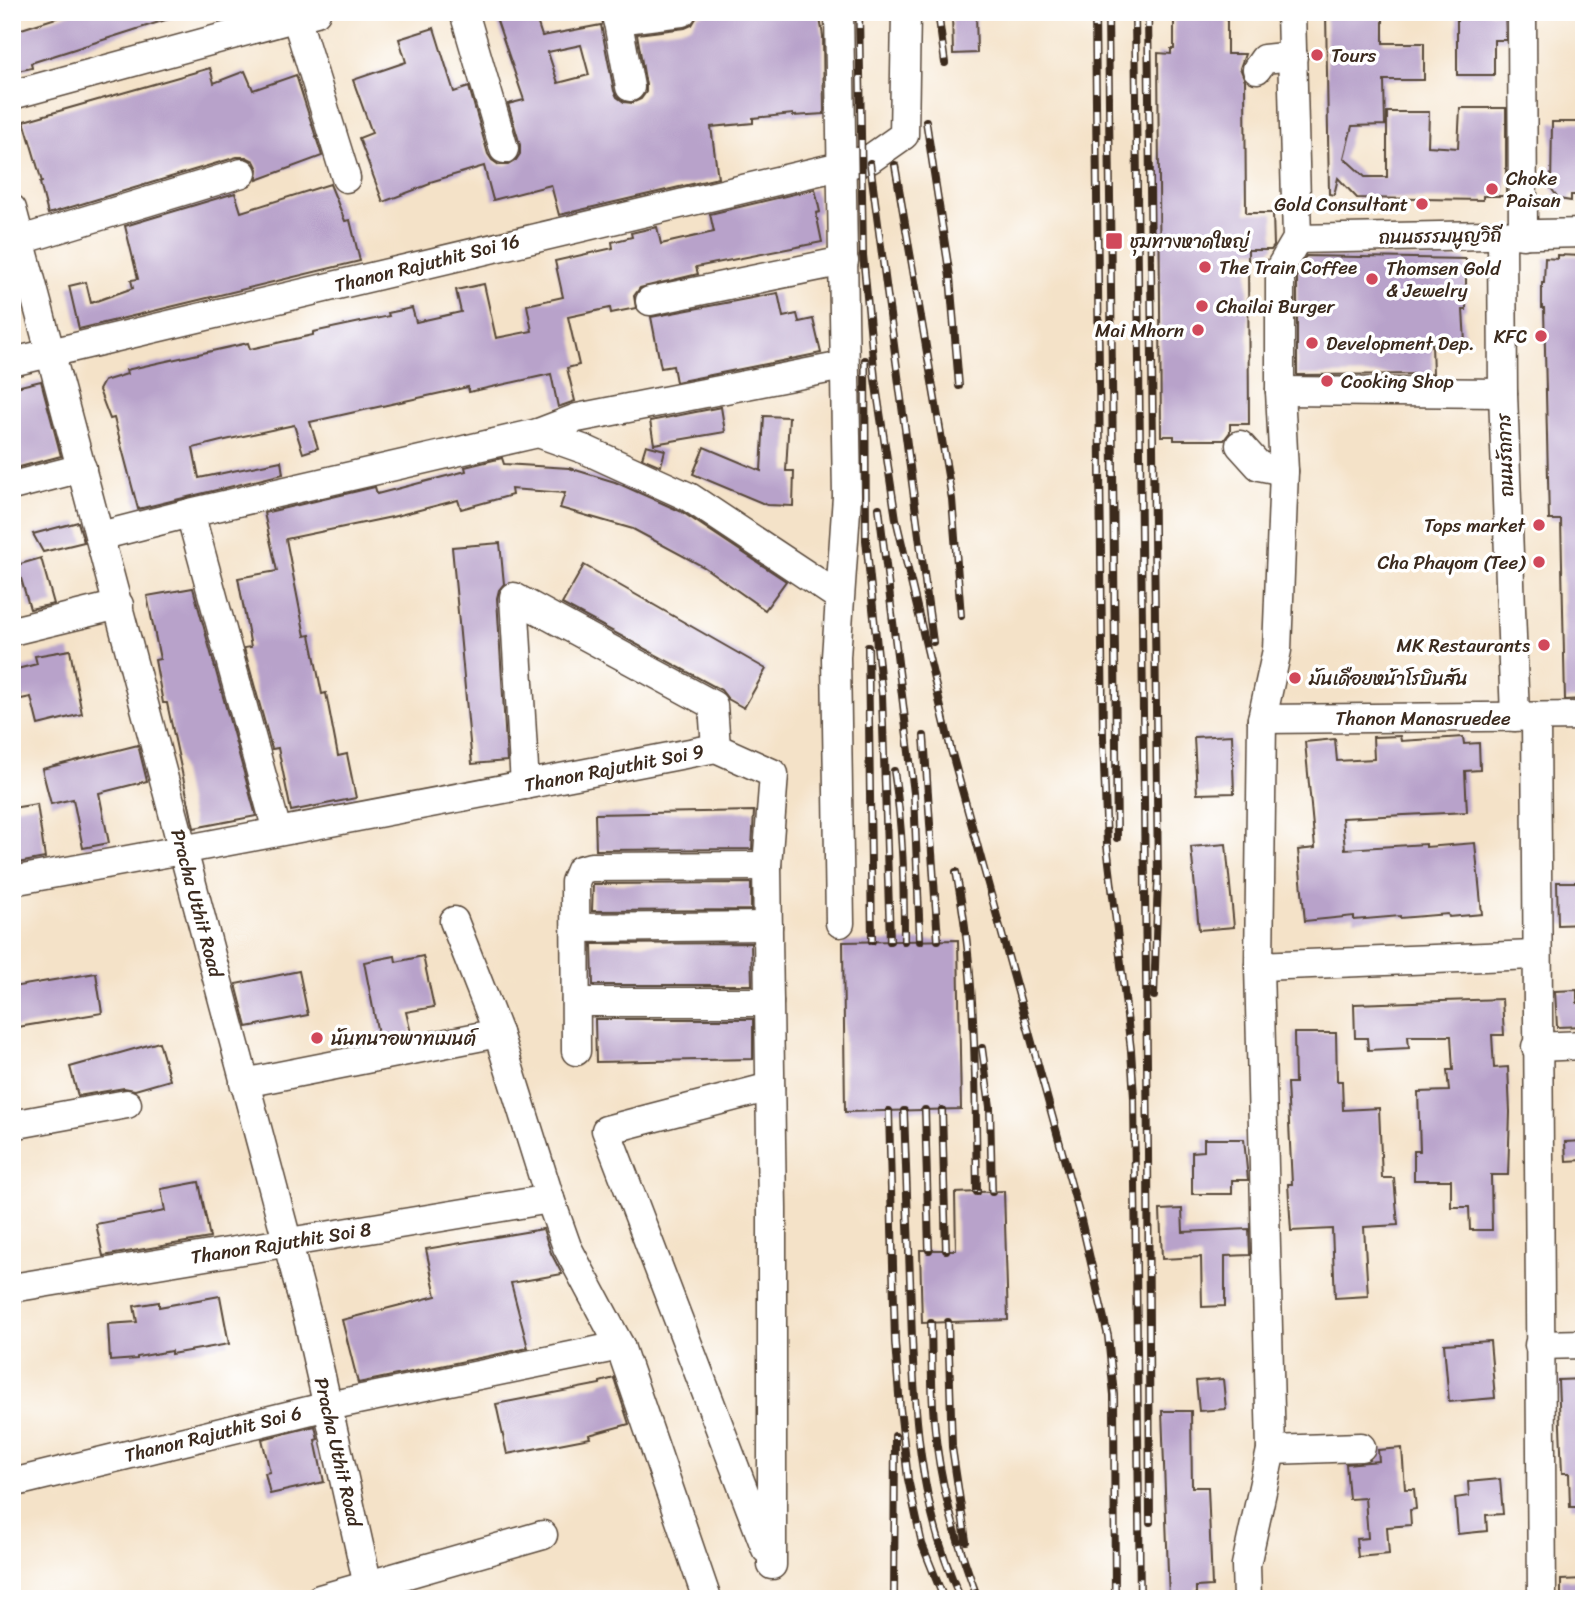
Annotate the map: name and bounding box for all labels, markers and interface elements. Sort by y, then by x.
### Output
place label: Tours [1331,39,1376,72]
marker: Tours [1309,47,1325,63]
place label: Choke Paisan [1506,162,1561,217]
marker: Choke Paisan [1484,181,1500,197]
place label: Gold Consultant [1274,188,1408,221]
marker: Gold Consultant [1414,196,1430,212]
street label: ถนนธรรมนูญวิถี [1378,218,1504,254]
street label: Thanon Rajuthit Soi 16 [331,224,523,302]
place label: ชุมทางหาดใหญ่ [1130,225,1250,258]
marker: ชุมทางหาดใหญ่ [1104,231,1124,251]
place label: The Train Coffee [1219,251,1357,284]
place label: Thomsen Gold & Jewelry [1386,252,1502,307]
marker: The Train Coffee [1197,259,1213,275]
marker: Thomsen Gold & Jewelry [1364,271,1380,287]
place label: Chailai Burger [1216,290,1335,323]
marker: Chailai Burger [1194,298,1210,314]
place label: Mai Mhorn [1095,314,1184,347]
place label: KFC [1494,320,1528,353]
marker: Mai Mhorn [1190,322,1206,338]
place label: Development Dep. [1326,327,1475,360]
marker: KFC [1533,328,1549,344]
marker: Development Dep. [1304,335,1320,351]
place label: Cooking Shop [1341,365,1454,398]
marker: Cooking Shop [1319,373,1335,389]
street label: ถนนรัถการ [1487,412,1523,497]
place label: Tops market [1424,509,1526,542]
marker: Tops market [1531,517,1547,533]
place label: Cha Phayom (Tee) [1378,546,1526,579]
marker: Cha Phayom (Tee) [1531,554,1547,570]
place label: MK Restaurants [1396,629,1530,662]
marker: MK Restaurants [1536,637,1552,653]
place label: มันเดือยหน้าโรบินสัน [1308,662,1468,695]
marker: มันเดือยหน้าโรบินสัน [1287,670,1303,686]
street label: Thanon Manasruedee [1335,702,1511,735]
street label: Thanon Rajuthit Soi 9 [521,734,707,802]
street label: Pracha Uthit Road [161,825,233,983]
place label: นันทนาอพาทเมนต์ [331,1022,479,1055]
marker: นันทนาอพาทเมนต์ [309,1030,325,1046]
street label: Thanon Rajuthit Soi 8 [188,1212,374,1274]
street label: Pracha Uthit Road [305,1374,372,1532]
street label: Thanon Rajuthit Soi 6 [121,1396,305,1472]

